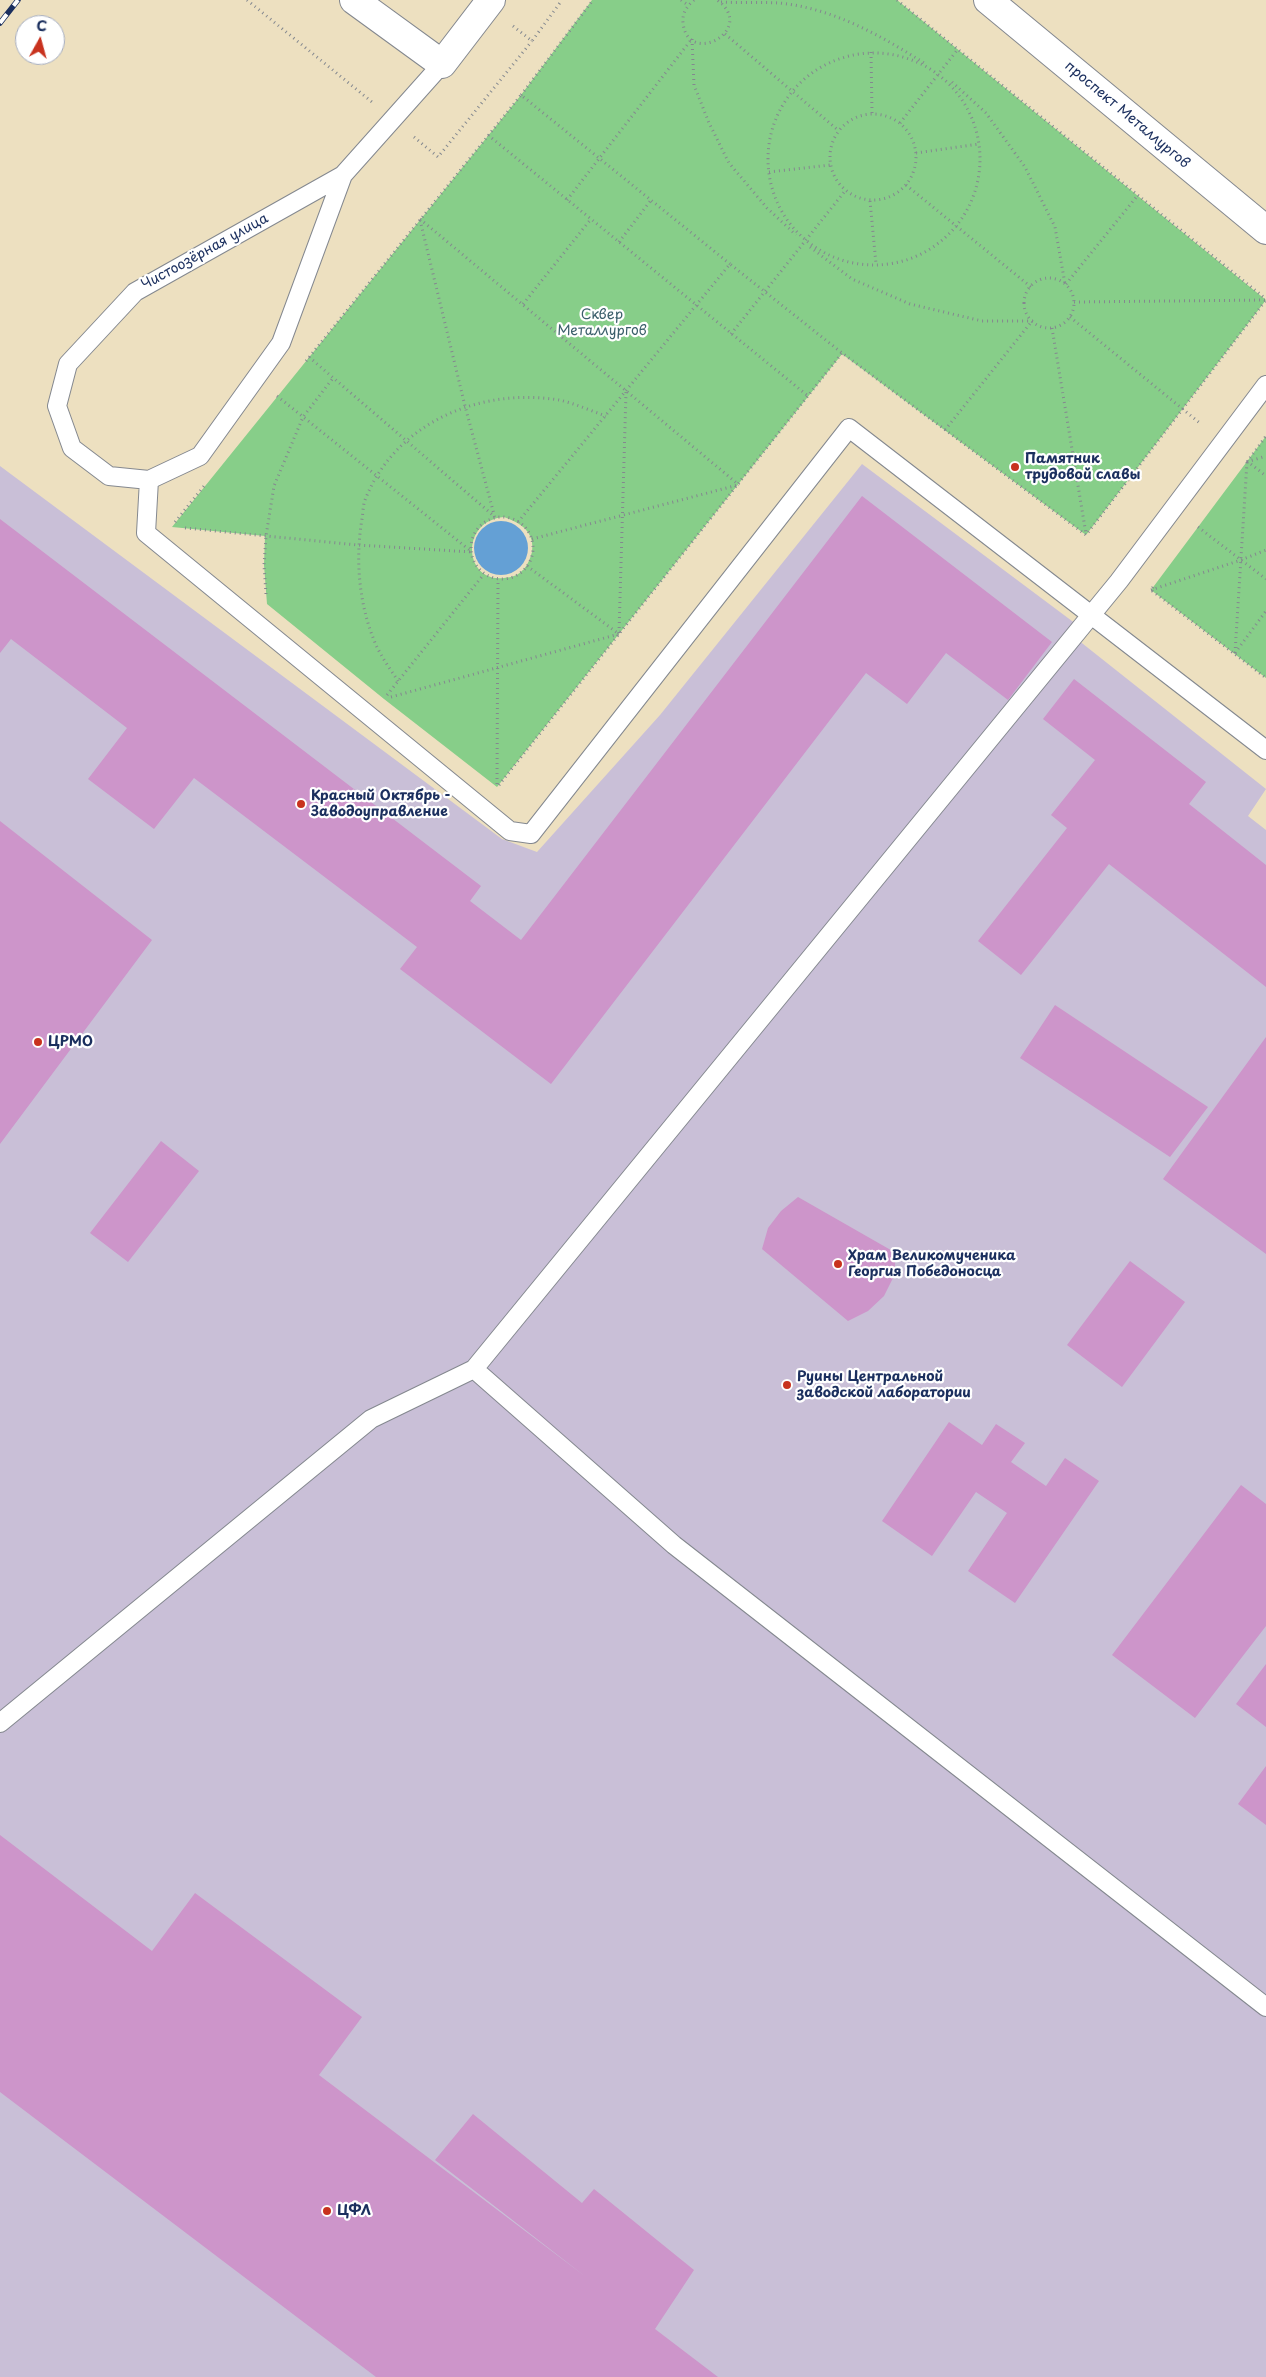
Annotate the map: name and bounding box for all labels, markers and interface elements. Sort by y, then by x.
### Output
north arrow [15,15,65,65]
text: С [35,15,48,37]
street label: проспект Металлургов [1061,58,1193,172]
street label: Чистоозёрная улица [139,210,271,294]
park label: Сквер Металлургов [557,307,647,340]
place label: Памятник трудовой славы [1025,451,1140,484]
marker: Памятник трудовой славы [1009,461,1021,473]
place label: Красный Октябрь - Заводоуправление [311,788,451,820]
marker: Красный Октябрь - Заводоуправление [295,798,307,810]
place label: ЦРМО [48,1034,93,1050]
marker: ЦРМО [32,1036,44,1048]
place label: Храм Великомученика Георгия Победоносца [848,1248,1016,1280]
marker: Храм Великомученика Георгия Победоносца [832,1258,844,1270]
place label: Руины Центральной заводской лаборатории [797,1369,971,1401]
marker: Руины Центральной заводской лаборатории [781,1379,793,1391]
place label: ЦФЛ [337,2203,371,2219]
marker: ЦФЛ [321,2205,333,2217]

